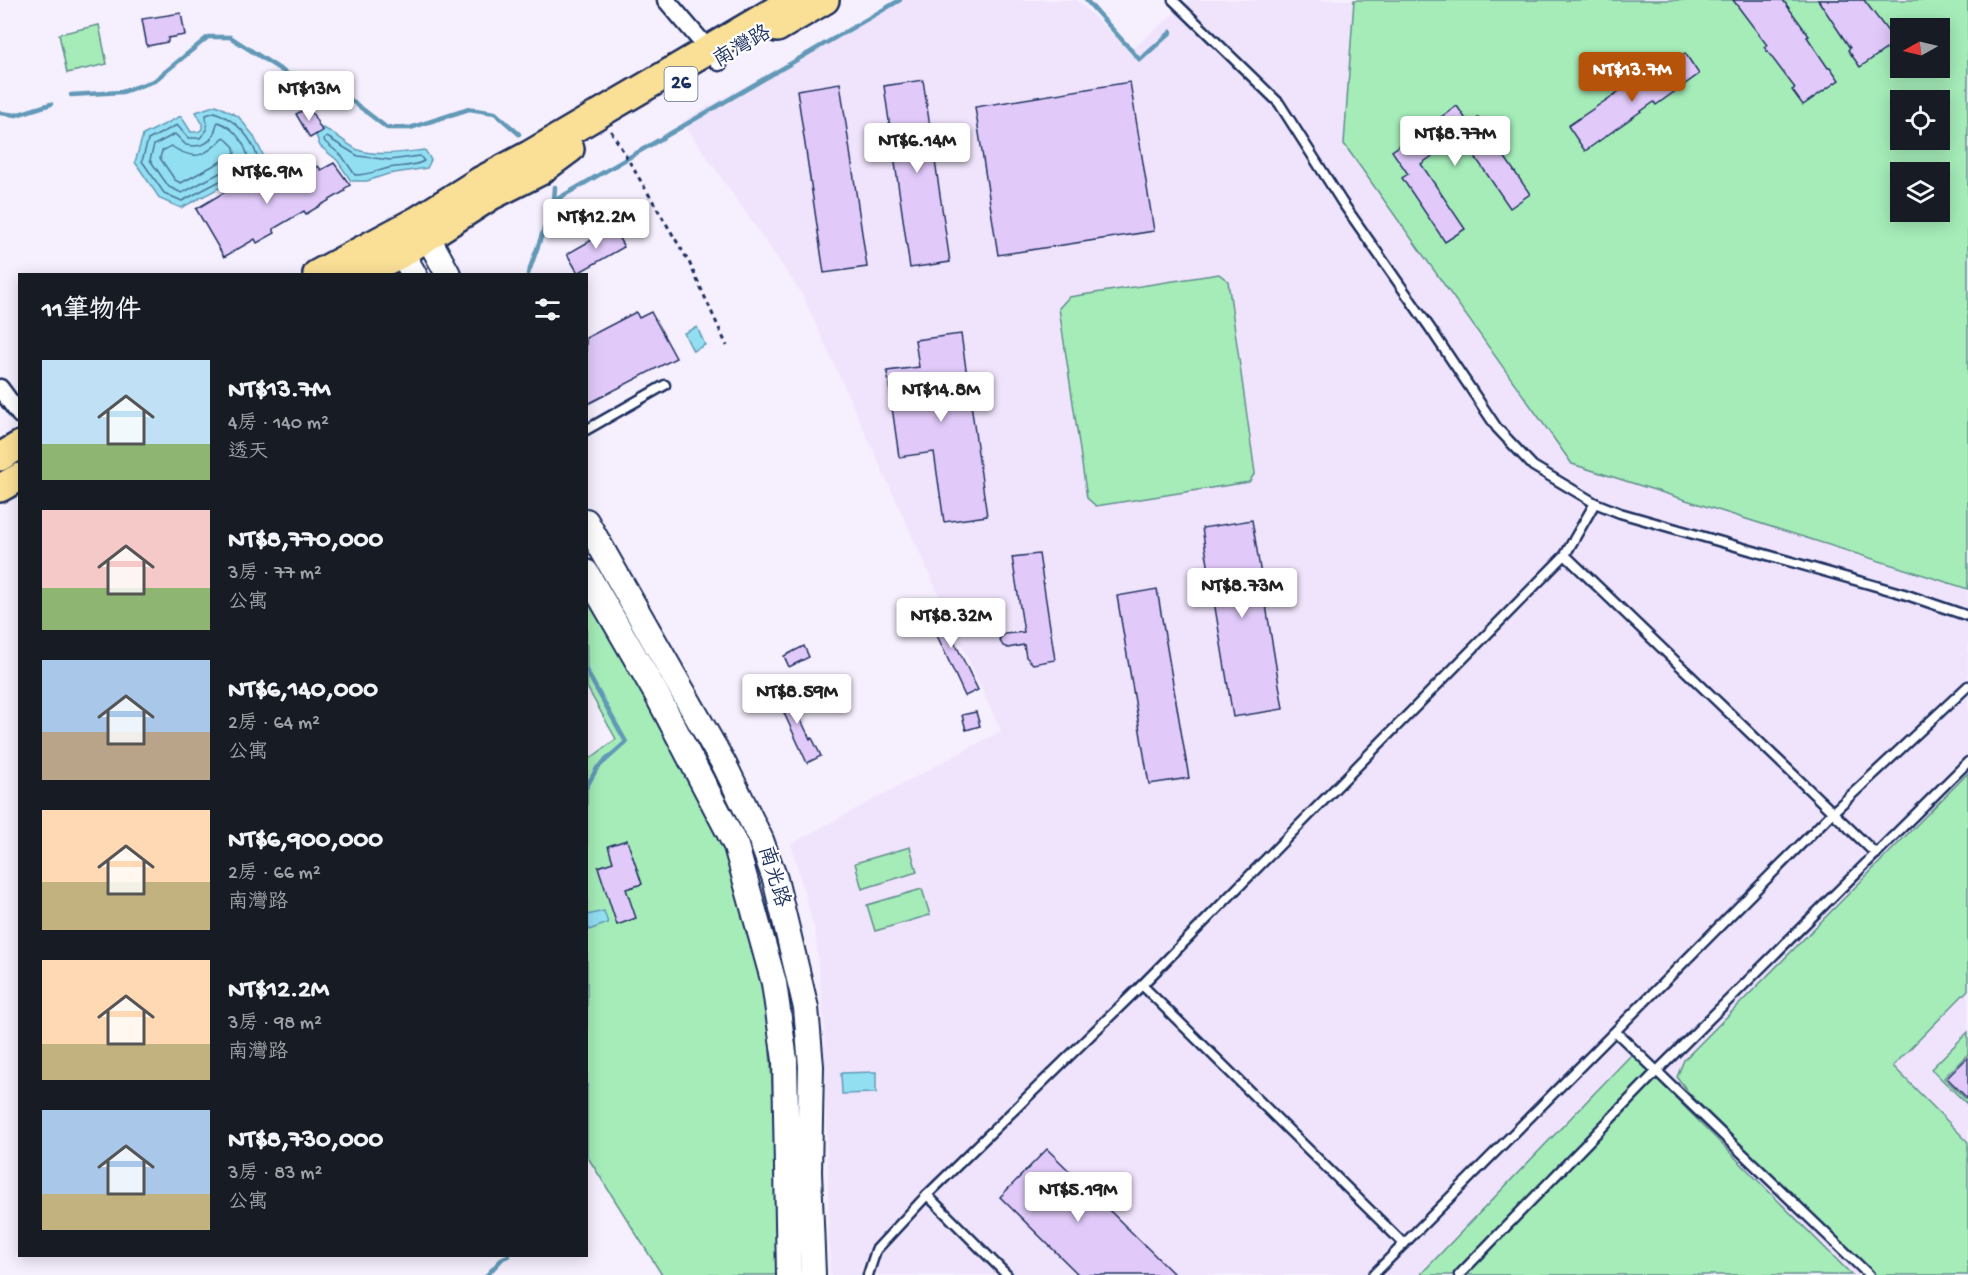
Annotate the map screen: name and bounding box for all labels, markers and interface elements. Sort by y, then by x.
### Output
north arrow [1890,18,1950,78]
map controls [1890,18,1950,222]
street label: 南灣路 [708,20,777,75]
pin: NT$13.7M [1570,52,1694,103]
text: NT$13.7M [1593,60,1671,83]
road number: 26 [664,67,698,101]
pin: NT$13M [260,71,358,122]
text: NT$13M [278,79,340,102]
button: locate [1890,90,1950,150]
pin: NT$8.77M [1393,116,1517,167]
pin: NT$6.14M [855,123,979,174]
text: NT$8.77M [1414,124,1496,147]
text: NT$6.14M [878,131,956,154]
pin: NT$6.9M [212,154,322,205]
text: NT$6.9M [232,162,302,185]
button: layers [1890,162,1950,222]
pin: NT$12.2M [534,199,658,250]
text: NT$12.2M [557,207,635,230]
icon: filters [531,293,564,326]
text: 11筆物件 [42,297,141,328]
pin: NT$14.8M [879,372,1003,423]
text: NT$13.7M [228,376,330,407]
text: NT$14.8M [902,380,980,403]
icon: home [90,384,162,456]
text: 4房 · 140 m² [228,413,329,436]
text: 透天 [228,442,268,465]
text: NT$8,770,000 [228,526,383,557]
icon: home [90,534,162,606]
text: 3房 · 77 m² [228,563,322,586]
pin: NT$8.73M [1180,568,1304,619]
text: NT$8.73M [1201,576,1283,599]
text: 公寓 [228,592,268,615]
pin: NT$8.32M [889,598,1013,649]
text: NT$8.32M [910,606,992,629]
pin: NT$8.59M [735,674,859,725]
text: NT$6,140,000 [228,676,378,707]
text: NT$8.59M [756,682,838,705]
icon: home [90,684,162,756]
text: 2房 · 64 m² [228,713,320,736]
text: 公寓 [228,742,268,765]
text: NT$6,900,000 [228,826,383,857]
icon: home [90,834,162,906]
street label: 南光路 [751,843,795,911]
text: 2房 · 66 m² [228,863,321,886]
text: 南灣路 [228,892,288,915]
text: NT$12.2M [228,976,329,1007]
icon: home [90,984,162,1056]
text: 3房 · 98 m² [228,1013,322,1036]
text: 南灣路 [228,1042,288,1065]
text: NT$8,730,000 [228,1126,383,1157]
icon: home [90,1134,162,1206]
text: 3房 · 83 m² [228,1163,322,1186]
pin: NT$5.19M [1016,1172,1140,1223]
text: NT$5.19M [1039,1180,1117,1203]
text: 公寓 [228,1192,268,1215]

